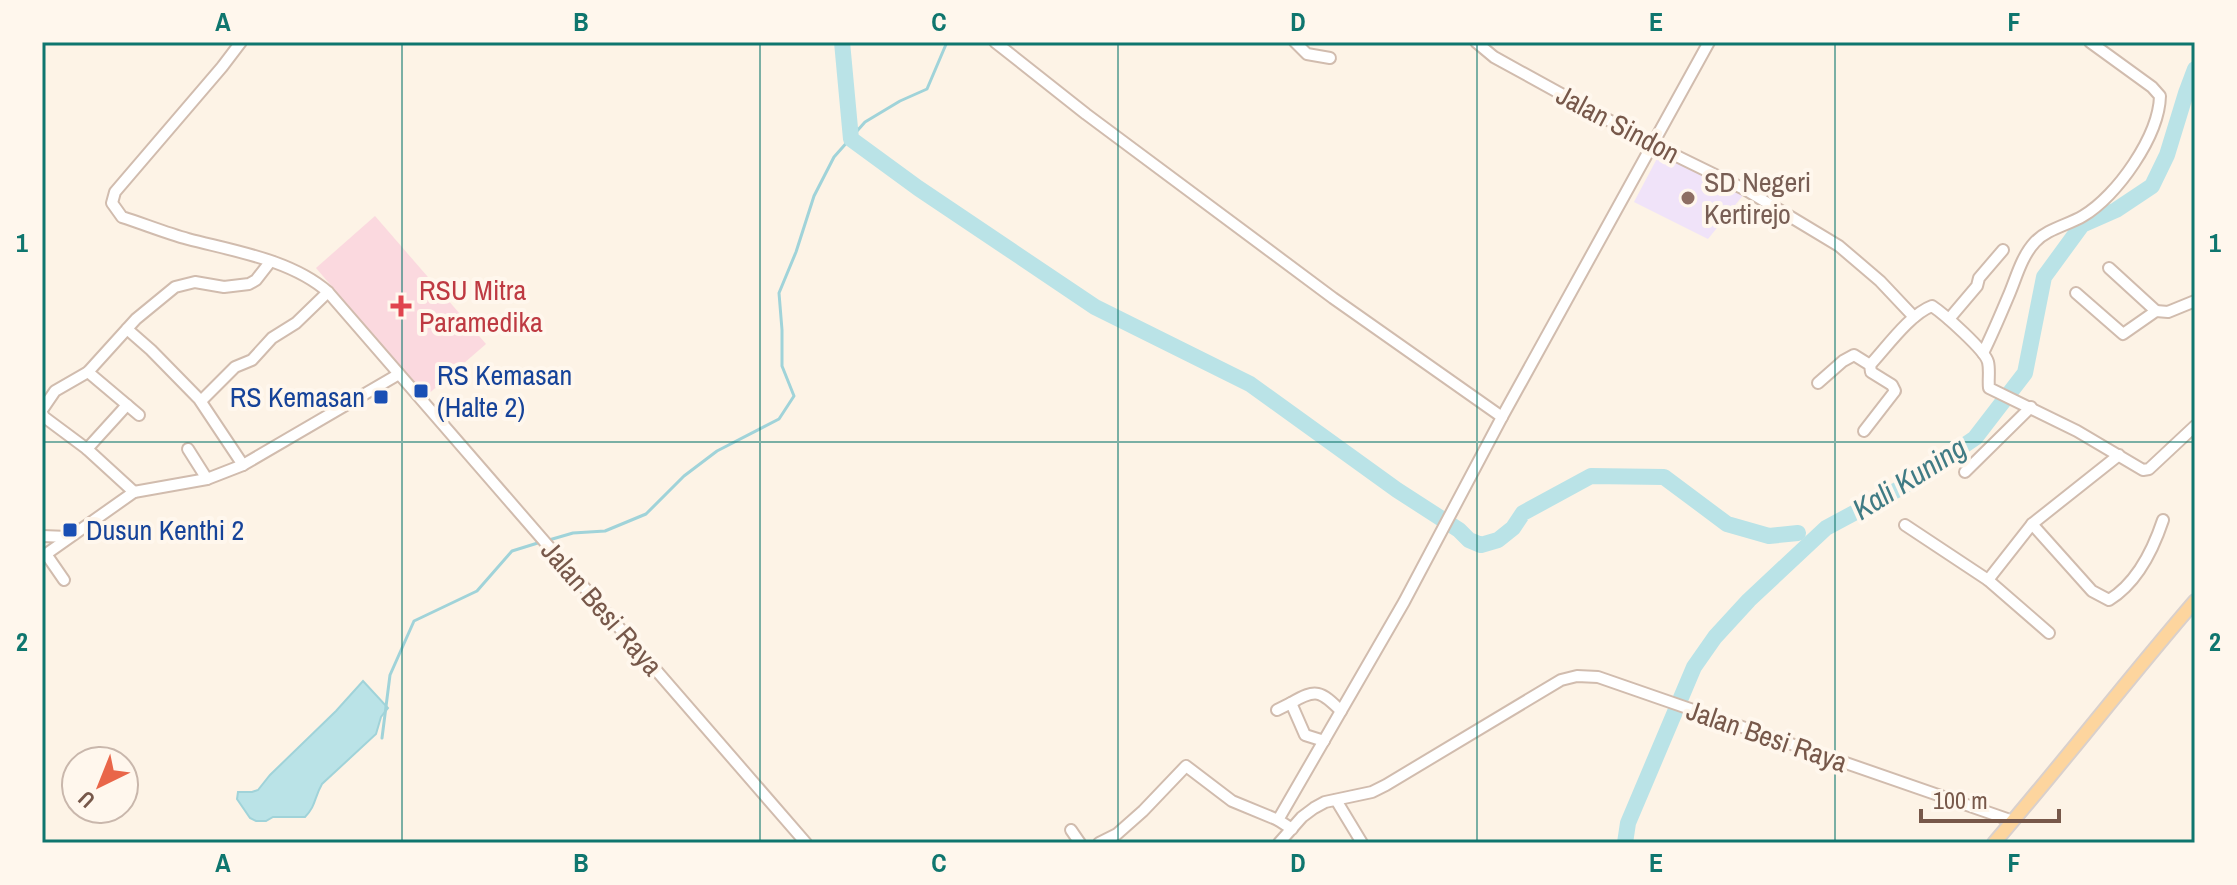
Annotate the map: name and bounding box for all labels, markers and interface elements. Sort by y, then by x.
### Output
text: A [215,4,231,39]
text: B [573,4,589,39]
text: C [931,4,947,39]
text: D [1290,4,1306,39]
text: E [1649,4,1663,39]
text: F [2007,4,2021,39]
street label: Jalan Sindon [1550,76,1686,172]
place label: SD Negeri Kertirejo [1704,163,1811,233]
marker: SD Negeri Kertirejo [1679,189,1697,207]
text: 1 [16,225,28,260]
text: 1 [2209,225,2221,260]
place label: RSU Mitra Paramedika [419,271,543,341]
marker: RSU Mitra Paramedika [390,295,412,317]
place label: RS Kemasan (Halte 2) [437,356,572,426]
place label: RS Kemasan [230,378,365,416]
marker: RS Kemasan (Halte 2) [412,382,430,400]
marker: RS Kemasan [372,388,390,406]
water label: Kali Kuning [1844,427,1974,529]
place label: Dusun Kenthi 2 [86,511,244,549]
marker: Dusun Kenthi 2 [61,521,79,539]
street label: Jalan Besi Raya [533,532,671,684]
text: 2 [16,624,28,659]
text: 2 [2209,624,2221,659]
street label: Jalan Besi Raya [1682,691,1852,781]
north arrow [60,745,140,825]
scale bar [1921,773,2059,823]
text: U [71,784,101,815]
text: 100 m [1933,784,1988,816]
text: A [215,845,231,880]
text: B [573,845,589,880]
text: C [931,845,947,880]
text: D [1290,845,1306,880]
text: E [1649,845,1663,880]
text: F [2007,845,2021,880]

